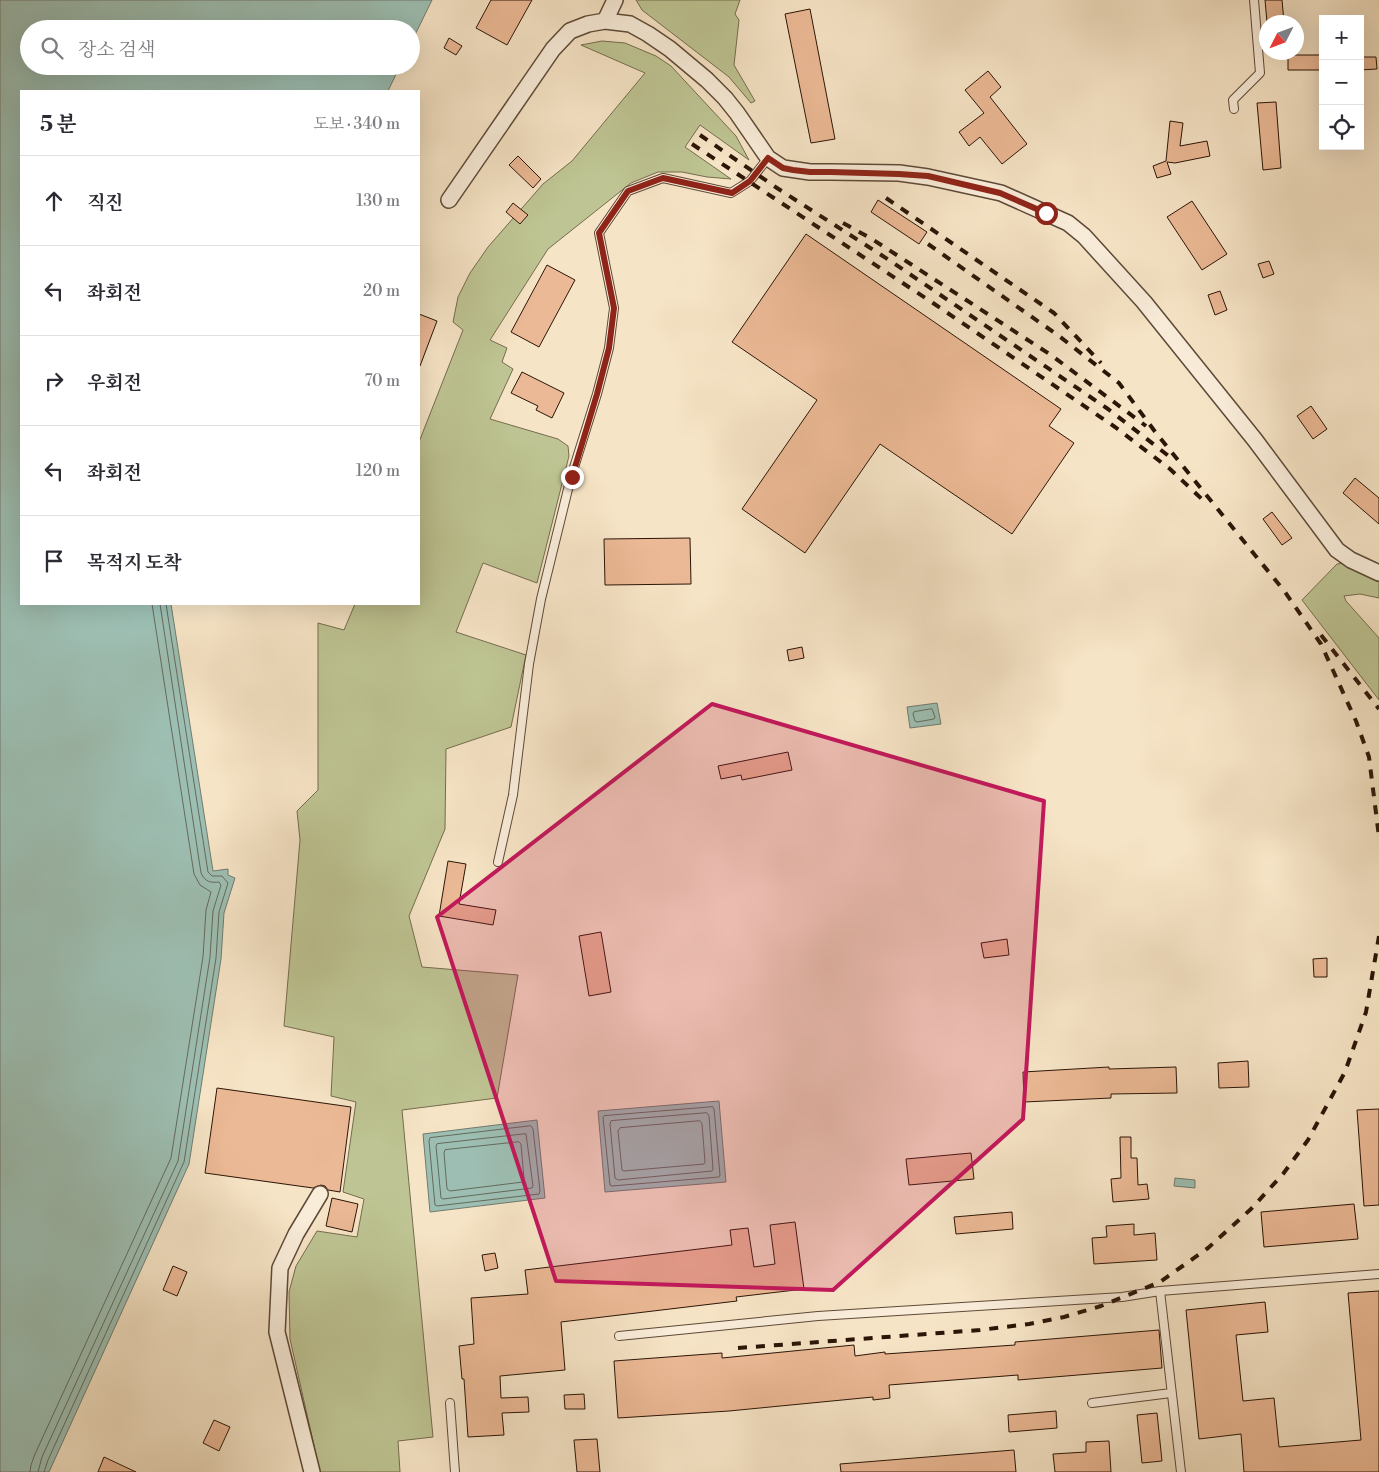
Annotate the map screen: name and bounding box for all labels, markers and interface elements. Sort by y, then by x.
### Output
north arrow [1259,15,1304,60]
map controls [1319,15,1364,150]
button: + [1319,15,1364,60]
search box [20,20,420,75]
icon: search [38,34,66,62]
text: 장소 검색 [78,38,155,62]
button: − [1319,60,1364,105]
button: locate [1319,105,1364,150]
text: 5 분 [40,112,77,138]
text: 도보 · 340 m [313,114,400,134]
icon: ahead [40,187,68,215]
text: 직진 [87,191,124,215]
text: 130 m [356,191,400,211]
route start [1035,202,1058,225]
icon: left [40,277,68,305]
text: 좌회전 [87,281,142,305]
text: 20 m [363,281,400,301]
icon: right [40,367,68,395]
text: 우회전 [87,371,142,395]
text: 70 m [364,371,400,391]
icon: left [40,457,68,485]
text: 좌회전 [87,461,142,485]
text: 120 m [356,461,400,481]
route end [561,466,584,489]
icon: arrive [40,547,68,575]
text: 목적지 도착 [87,551,182,575]

